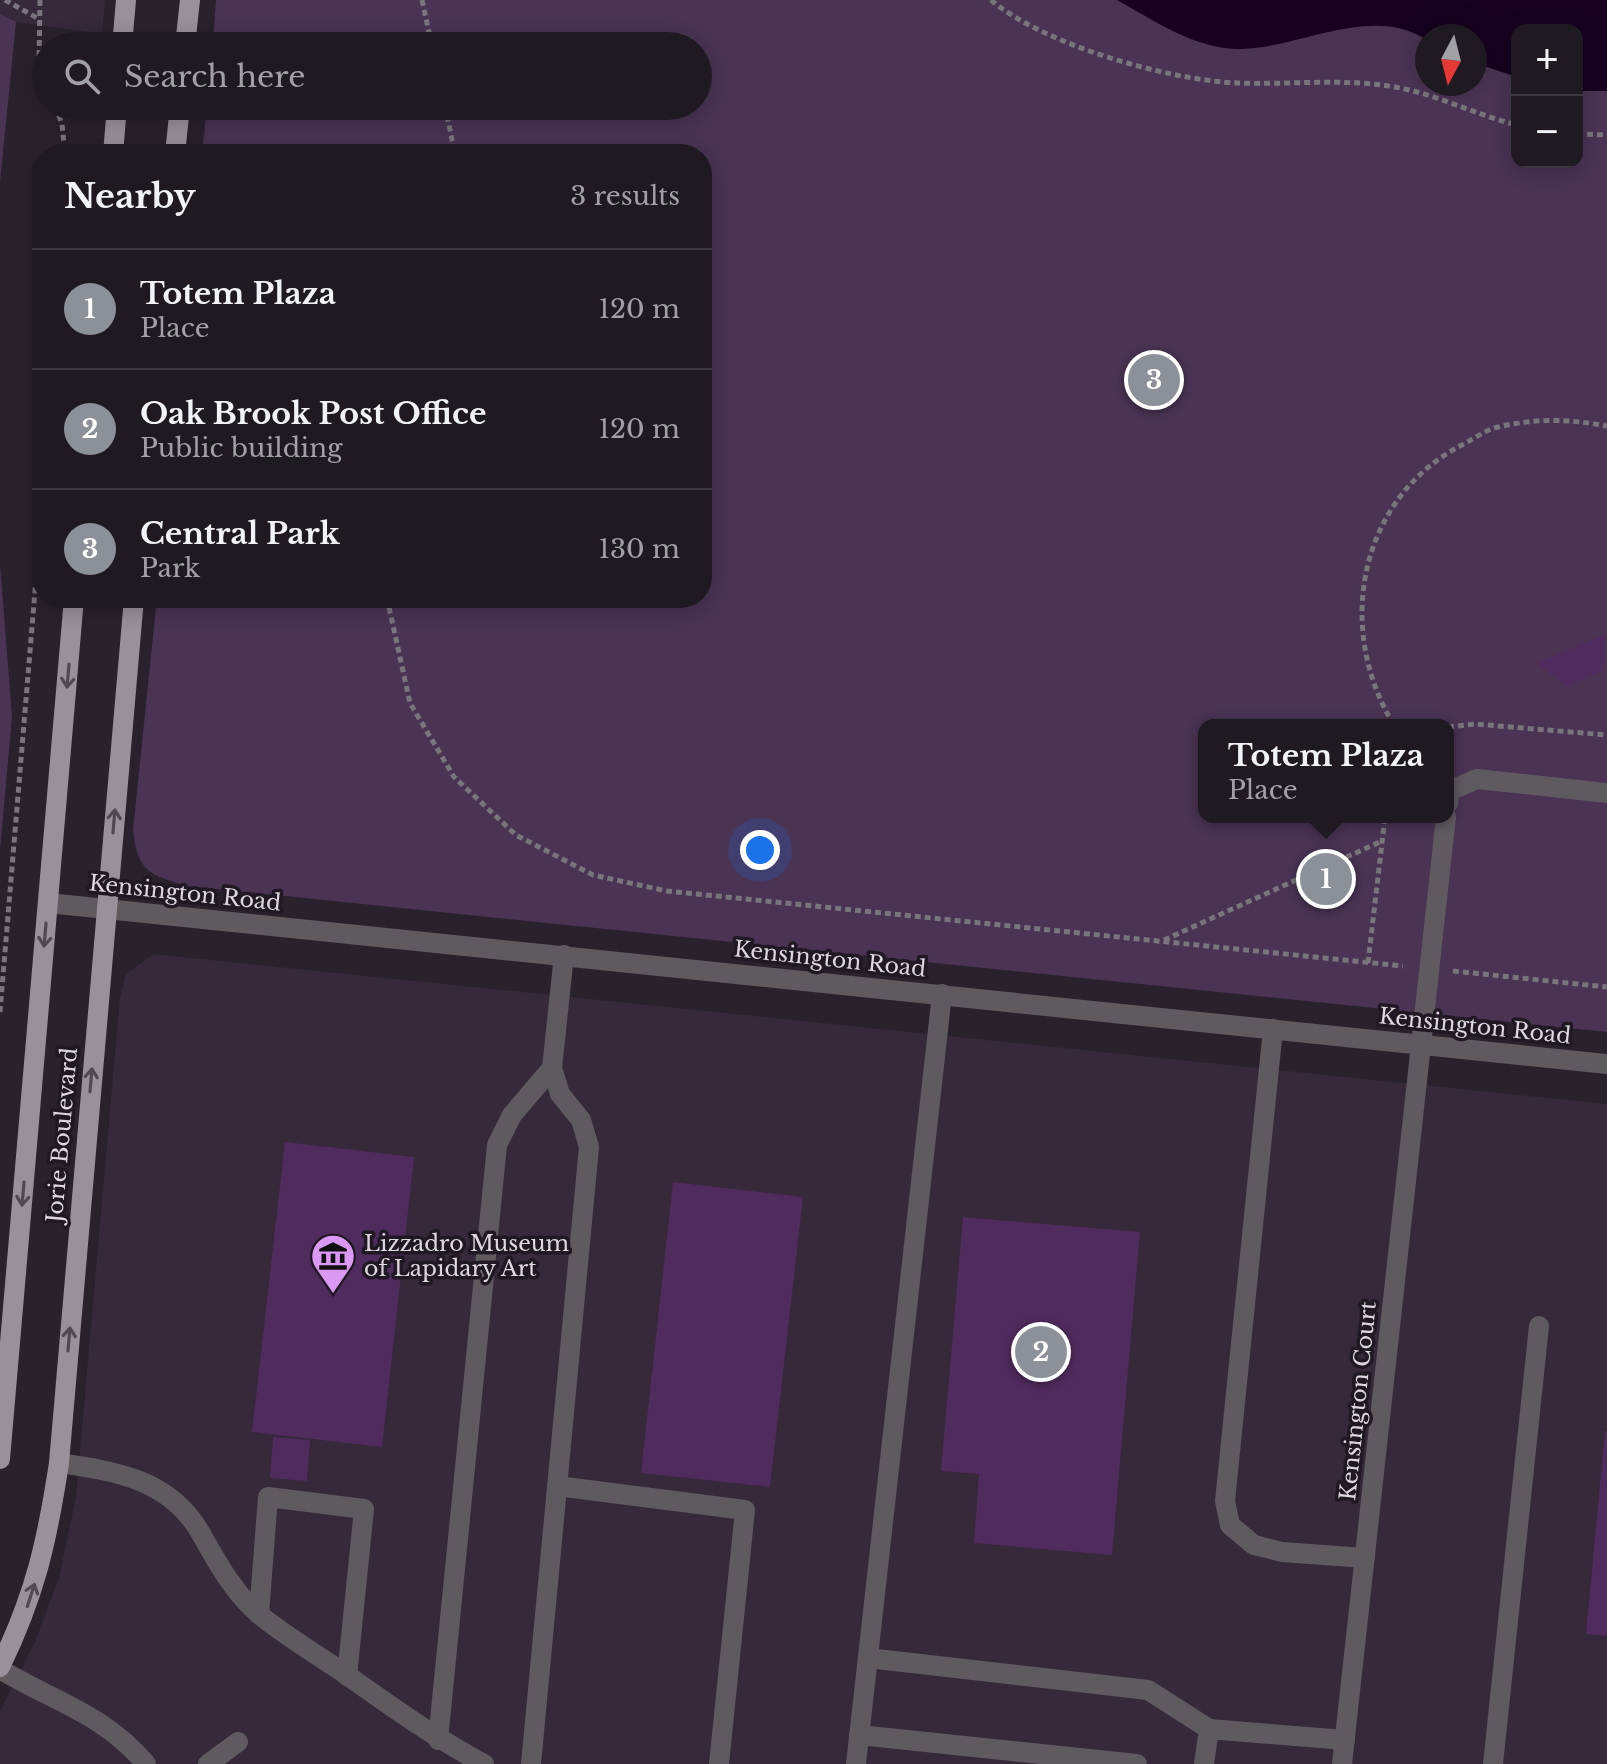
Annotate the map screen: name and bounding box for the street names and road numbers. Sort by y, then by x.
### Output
street label: Kensington Road [88,869,283,917]
street label: Kensington Road [733,935,928,983]
street label: Kensington Road [1378,1002,1573,1050]
street label: Jorie Boulevard [41,1046,83,1227]
street label: Kensington Court [1334,1299,1382,1502]

